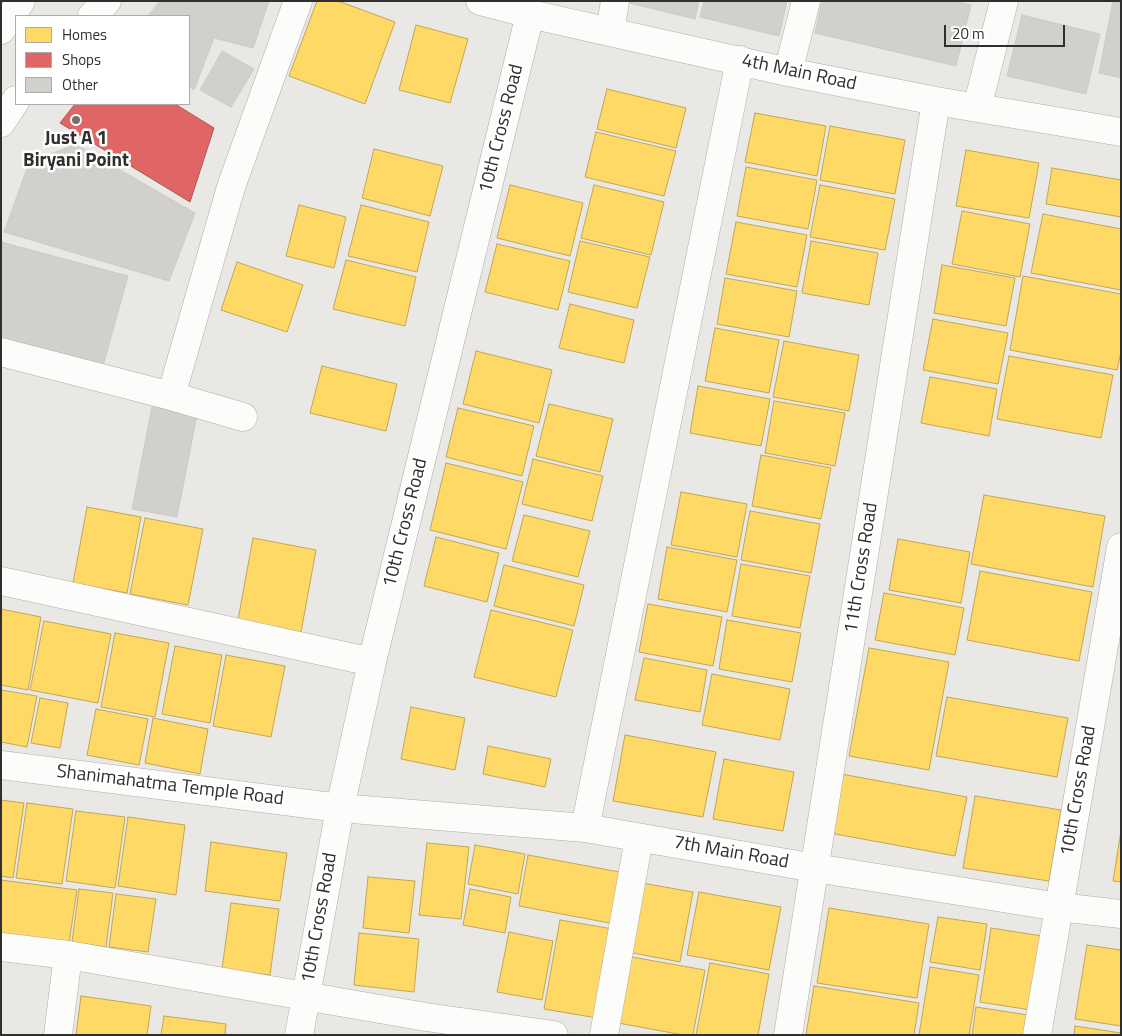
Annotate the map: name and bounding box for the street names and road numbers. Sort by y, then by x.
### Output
street label: 4th Main Road [739,50,859,96]
street label: 10th Cross Road [475,62,529,196]
street label: 10th Cross Road [379,456,433,590]
street label: 11th Cross Road [840,501,884,635]
street label: 10th Cross Road [1056,724,1102,858]
street label: Shanimahatma Temple Road [55,761,285,811]
street label: 7th Main Road [671,832,791,874]
street label: 10th Cross Road [297,851,343,985]

